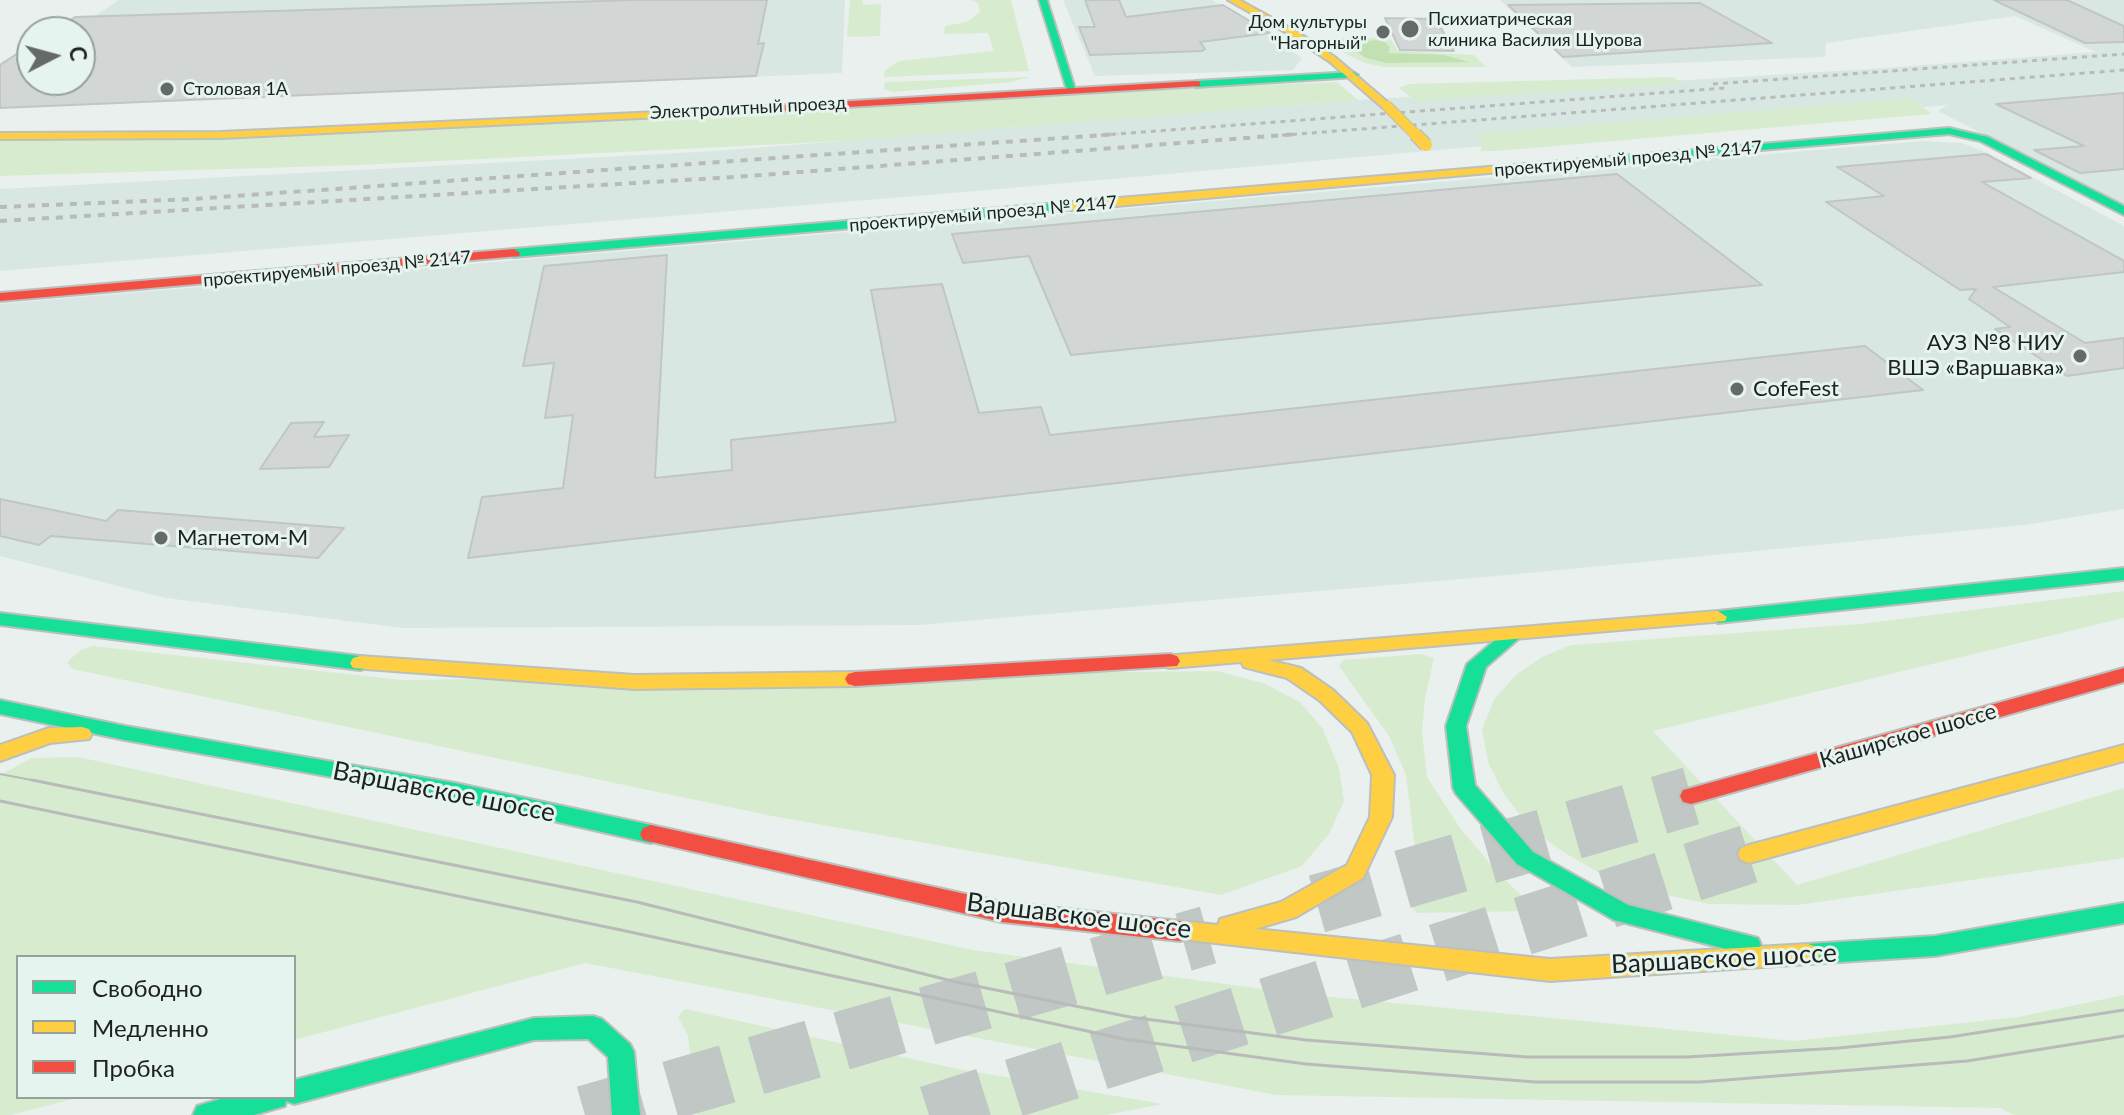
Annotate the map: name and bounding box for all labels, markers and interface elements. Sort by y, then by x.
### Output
place label: Психиатрическая клиника Василия Шурова [1428,8,1642,50]
place label: Дом культуры "Нагорный" [1249,11,1367,54]
north arrow [16,16,96,96]
marker: Психиатрическая клиника Василия Шурова [1399,18,1421,40]
marker: Дом культуры "Нагорный" [1374,23,1392,41]
text: С [64,45,93,62]
place label: Столовая 1А [183,78,288,100]
marker: Столовая 1А [158,80,176,98]
street label: Электролитный проезд [649,92,847,124]
street label: проектируемый проезд № 2147 [1493,137,1763,181]
street label: проектируемый проезд № 2147 [848,192,1118,236]
street label: проектируемый проезд № 2147 [202,247,472,291]
place label: АУЗ №8 НИУ ВШЭ «Варшавка» [1887,330,2064,382]
marker: АУЗ №8 НИУ ВШЭ «Варшавка» [2071,347,2089,365]
place label: CofeFest [1753,376,1839,402]
marker: CofeFest [1728,380,1746,398]
place label: Магнетом-М [177,525,308,551]
marker: Магнетом-М [152,529,170,547]
street label: Каширское шоссе [1817,698,1999,774]
street label: Варшавское шоссе [330,755,558,829]
street label: Варшавское шоссе [965,887,1193,945]
street label: Варшавское шоссе [1610,938,1838,980]
legend [16,955,296,1099]
text: Свободно [92,973,203,1002]
text: Медленно [92,1013,209,1042]
text: Пробка [92,1053,175,1082]

